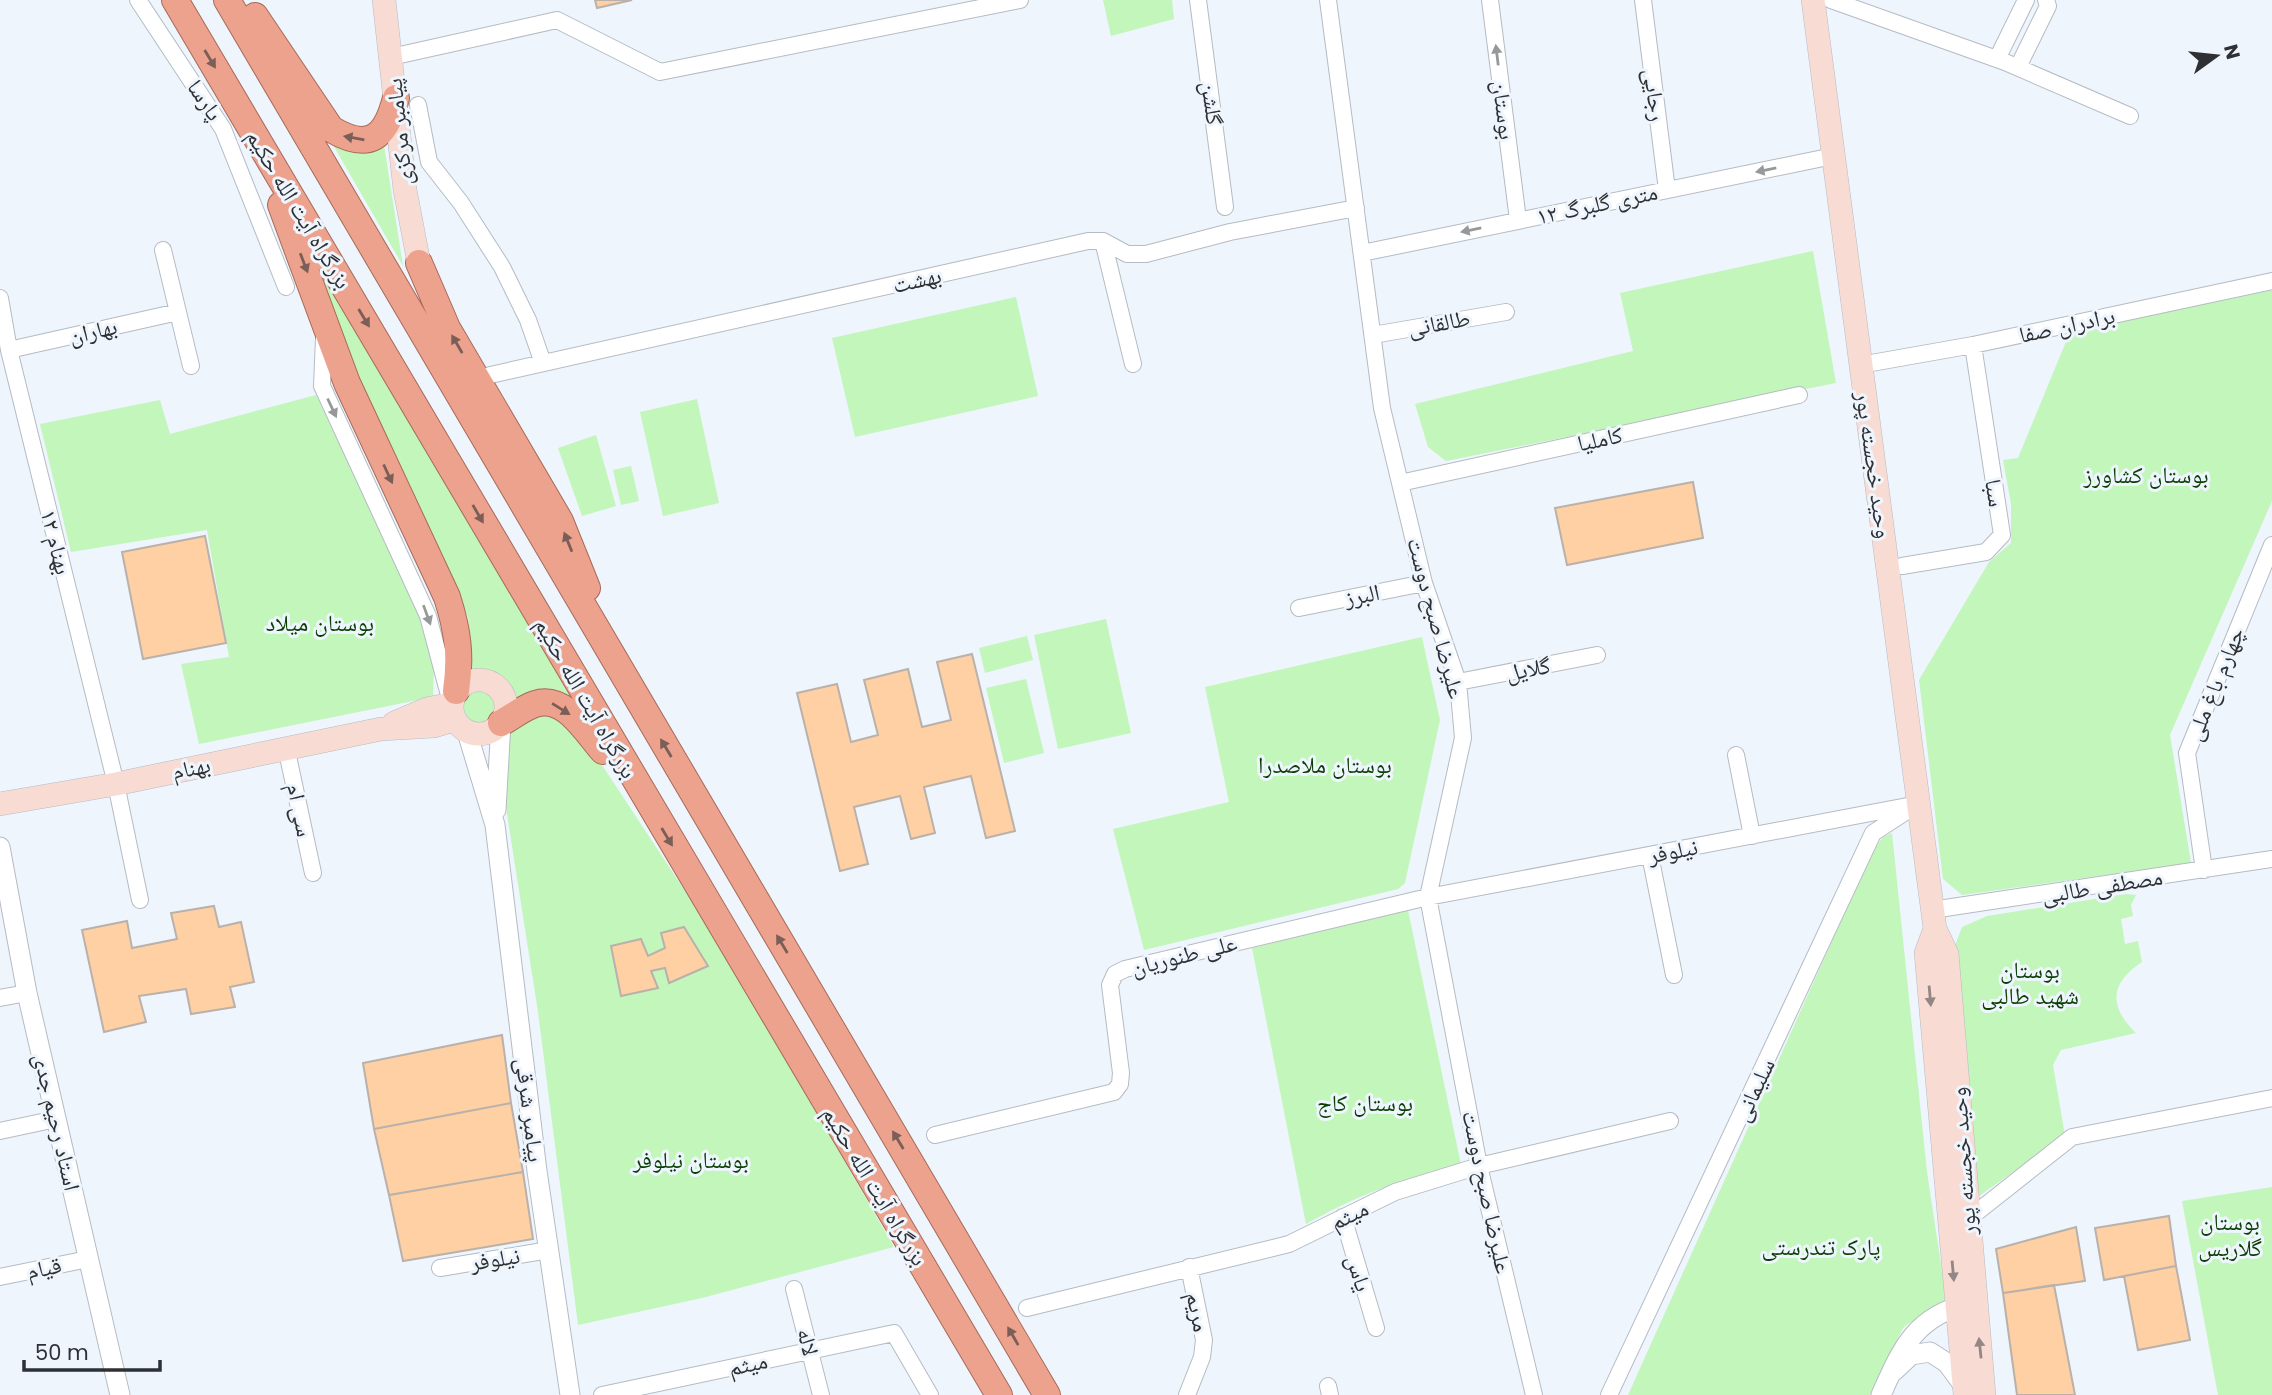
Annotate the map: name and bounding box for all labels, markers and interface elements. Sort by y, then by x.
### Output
north arrow [2181,21,2251,91]
text: N [2217,41,2247,62]
one-way arrow [1492,44,1503,66]
one-way arrow [204,49,216,68]
street label: رجایی [1636,67,1674,123]
street label: پارسا [180,73,230,127]
street label: پیامبر مرکزی [377,77,421,187]
street label: بوستان [1484,78,1524,142]
street label: گلشن [1193,79,1231,127]
street label: بزرگراه آیت الله حکیم [239,123,359,295]
one-way arrow [343,132,365,143]
one-way arrow [1755,164,1777,175]
street label: ۱۲ متری گلبرگ [1534,176,1660,232]
one-way arrow [1460,225,1482,236]
one-way arrow [299,253,310,274]
street label: بهشت [889,259,945,301]
street label: برادران صفا [2016,299,2118,351]
street label: طالقانی [1405,302,1473,344]
one-way arrow [357,308,370,327]
street label: بهاران [66,310,120,352]
one-way arrow [451,335,463,354]
street label: وحید خجسته پور [1848,388,1900,541]
one-way arrow [326,398,338,418]
street label: کاملیا [1574,419,1626,459]
park label: بوستان کشاورز [2082,459,2209,491]
one-way arrow [383,464,394,484]
street label: سبا [1977,477,2013,509]
one-way arrow [472,504,484,524]
street label: بهنام ۱۲ [33,506,79,578]
one-way arrow [563,532,574,553]
street label: علیرضا صبح دوست [1399,534,1473,702]
street label: البرز [1341,576,1382,614]
one-way arrow [421,605,432,626]
park label: بوستان میلاد [266,607,374,639]
street label: بزرگراه آیت الله حکیم [527,612,645,784]
street label: چهارم باغ ملی [2178,623,2252,745]
street label: گلایل [1503,649,1554,689]
one-way arrow [552,703,571,715]
one-way arrow [660,739,673,758]
street label: بهنام [169,748,213,788]
park label: بوستان ملاصدرا [1258,749,1392,781]
street label: سی ام [279,780,321,840]
one-way arrow [661,828,674,847]
street label: نیلوفر [1644,831,1701,872]
street label: مصطفی طالبی [2039,861,2165,911]
street label: علی طنوریان [1128,926,1241,984]
one-way arrow [776,934,788,953]
park label: بوستان شهید طالبی [1981,954,2079,1012]
one-way arrow [1925,985,1936,1007]
street label: استاد رحیم جدی [26,1050,88,1194]
street label: سلیمانی [1725,1053,1783,1127]
street label: پیامبر شرقی [508,1056,552,1164]
street label: وحید خجسته پور [1942,1086,1984,1237]
park label: بوستان کاج [1317,1087,1413,1119]
street label: بزرگراه آیت الله حکیم [815,1100,935,1272]
street label: علیرضا صبح دوست [1454,1108,1520,1277]
one-way arrow [892,1130,904,1149]
park label: بوستان نیلوفر [632,1144,749,1176]
street label: میثم [1324,1192,1374,1238]
park label: بوستان گلاریس [2198,1206,2262,1264]
park label: پارک تندرستی [1762,1231,1880,1263]
street label: نیلوفر [467,1239,522,1279]
street label: قیام [24,1249,64,1287]
street label: یاس [1338,1251,1380,1295]
one-way arrow [1948,1261,1959,1283]
street label: مریم [1178,1289,1218,1335]
street label: لاله [789,1325,827,1359]
one-way arrow [1007,1326,1019,1346]
scale bar [24,1328,161,1372]
one-way arrow [1974,1337,1985,1359]
text: 50 m [35,1338,89,1367]
street label: میثم [726,1344,770,1384]

